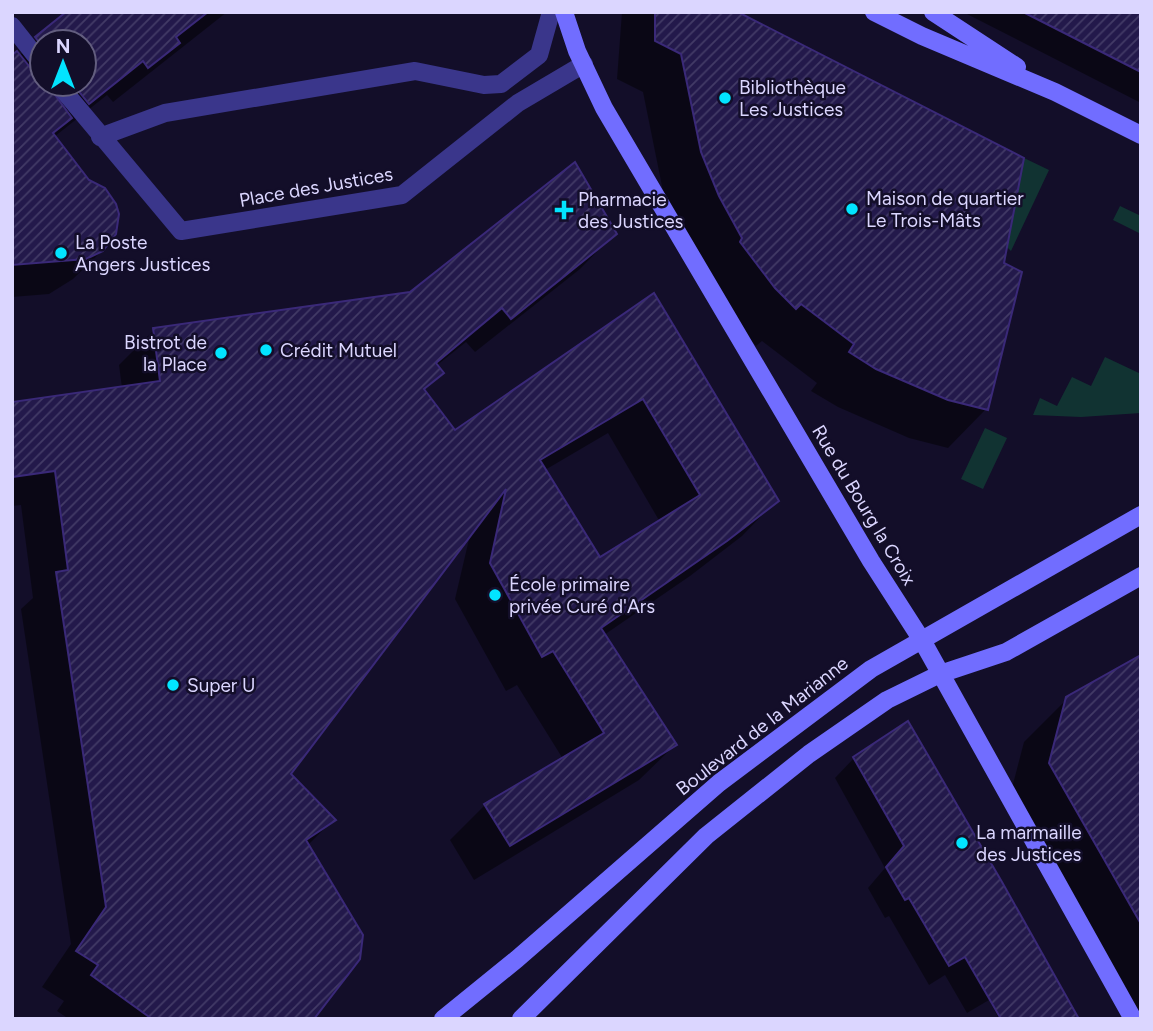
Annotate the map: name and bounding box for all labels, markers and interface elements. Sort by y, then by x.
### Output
north arrow [28,28,98,98]
text: N [56,35,70,58]
place label: Bibliothèque Les Justices [739,76,846,121]
marker: Bibliothèque Les Justices [717,90,733,106]
street label: Place des Justices [237,162,395,212]
place label: Maison de quartier Le Trois-Mâts [866,187,1024,232]
place label: Pharmacie des Justices [578,188,684,233]
marker: Maison de quartier Le Trois-Mâts [844,201,860,217]
marker: Pharmacie des Justices [556,202,572,218]
place label: La Poste Angers Justices [75,231,210,276]
marker: La Poste Angers Justices [53,245,69,261]
place label: Bistrot de la Place [124,331,207,376]
place label: Crédit Mutuel [280,339,397,362]
marker: Crédit Mutuel [258,342,274,358]
marker: Bistrot de la Place [213,345,229,361]
street label: Rue du Bourg la Croix [807,421,921,589]
place label: École primaire privée Curé d'Ars [509,573,655,618]
marker: École primaire privée Curé d'Ars [487,587,503,603]
street label: Boulevard de la Marianne [671,652,853,800]
place label: Super U [187,674,255,697]
marker: Super U [165,677,181,693]
place label: La marmaille des Justices [976,821,1082,866]
marker: La marmaille des Justices [954,835,970,851]

